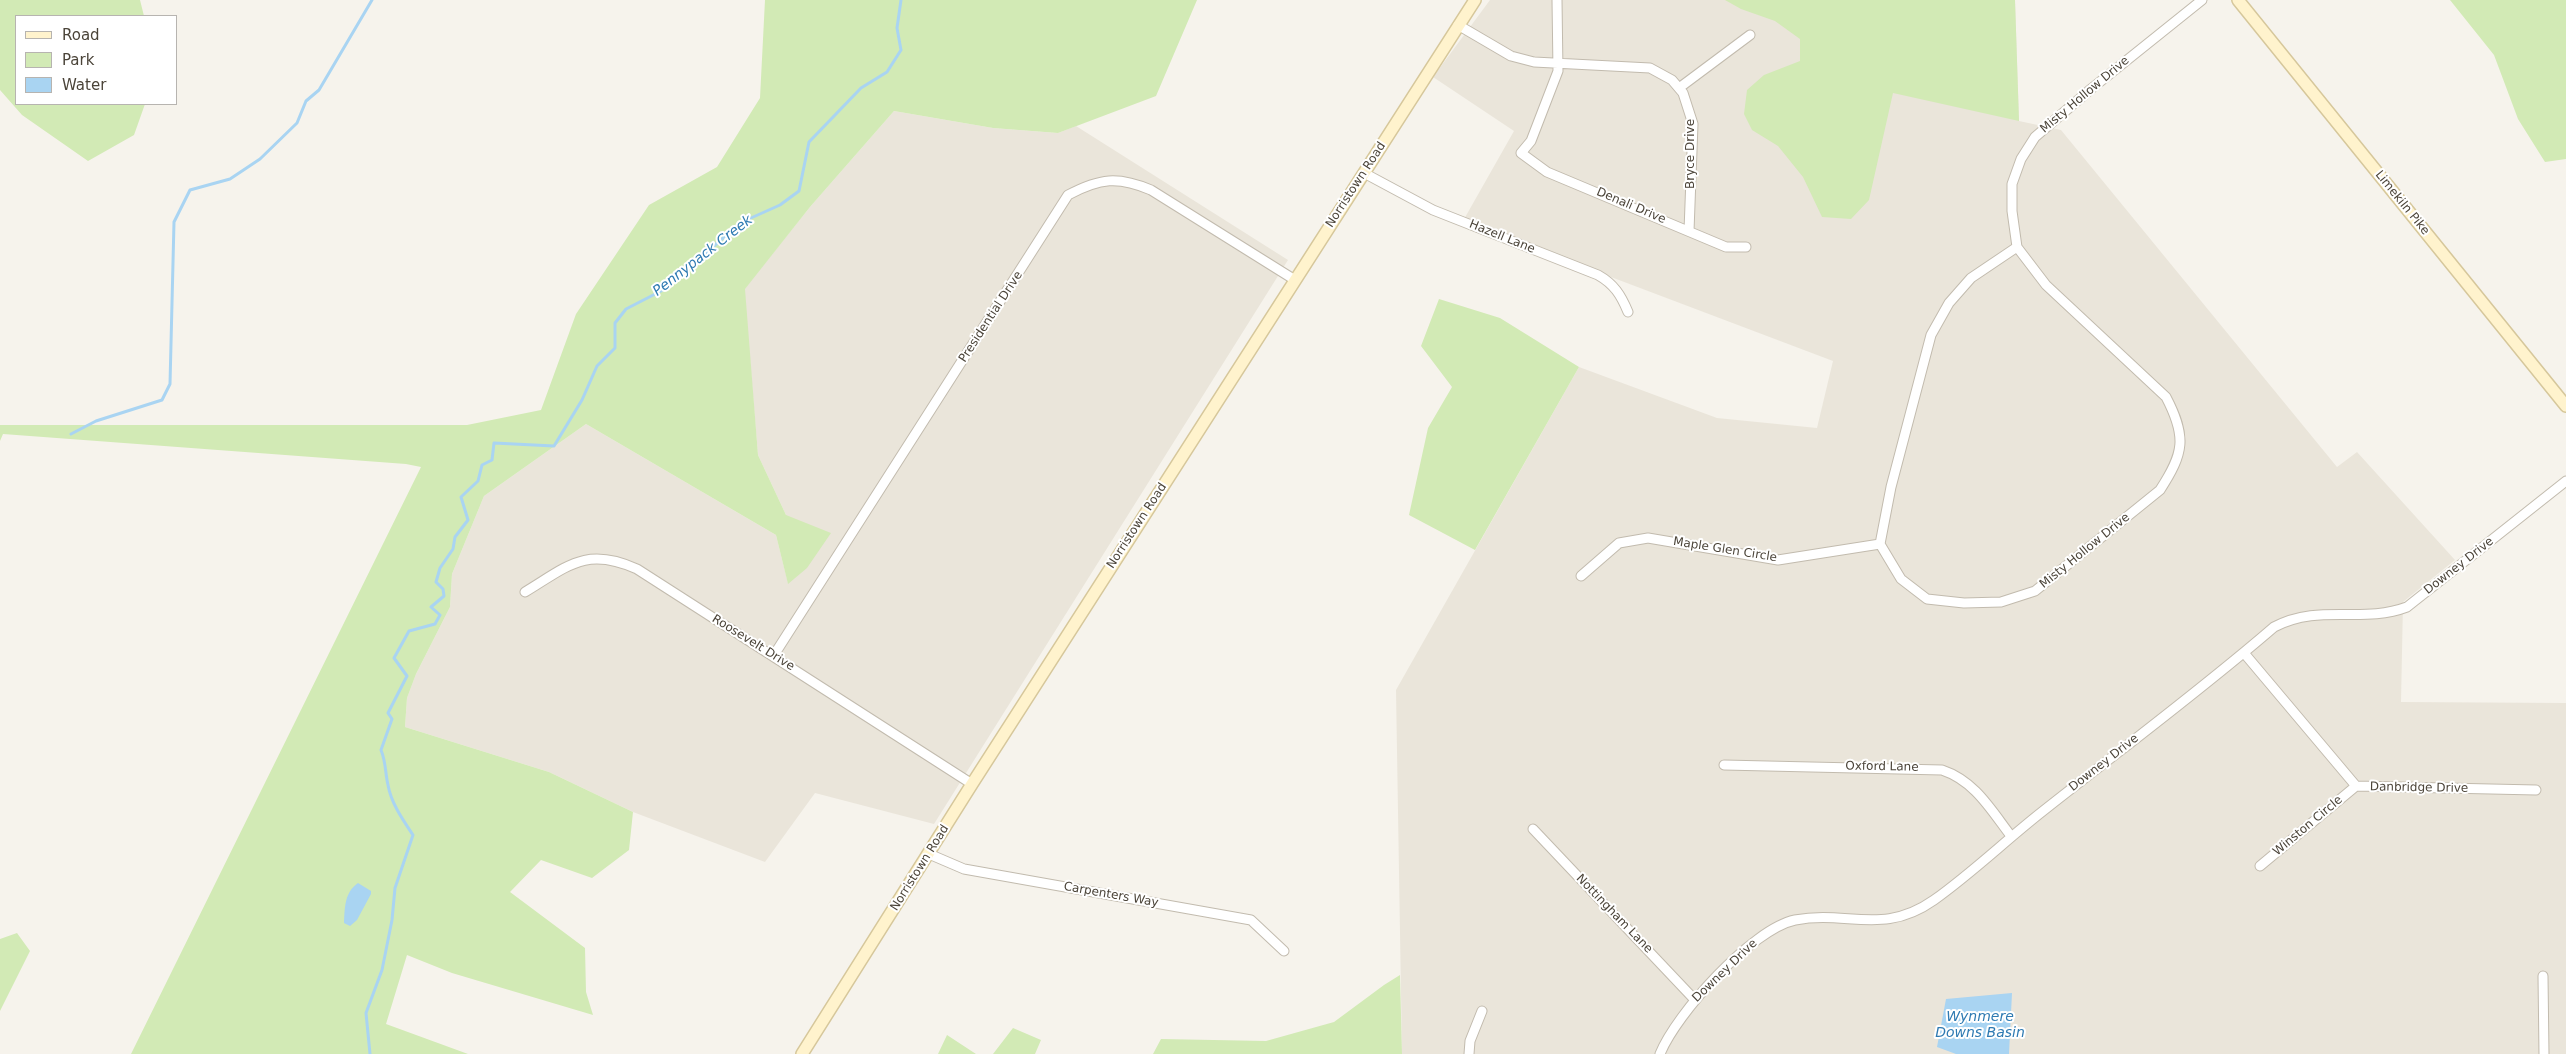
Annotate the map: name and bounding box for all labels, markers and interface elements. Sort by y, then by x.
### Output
legend [15,15,178,105]
text: Road [62,26,100,44]
text: Park [62,51,94,69]
street label: Misty Hollow Drive [2038,54,2132,136]
text: Water [62,76,106,94]
street label: Bryce Drive [1684,119,1698,189]
street label: Norristown Road [1323,140,1389,230]
street label: Limekiln Pike [2372,168,2432,238]
street label: Denali Drive [1594,185,1668,227]
water label: Pennypack Creek [650,212,756,300]
street label: Hazell Lane [1467,217,1537,257]
street label: Presidential Drive [956,269,1026,365]
street label: Norristown Road [1104,481,1170,571]
street label: Misty Hollow Drive [2037,510,2133,592]
street label: Downey Drive [2421,534,2497,598]
street label: Maple Glen Circle [1672,535,1778,565]
street label: Roosevelt Drive [709,612,797,674]
street label: Downey Drive [2066,731,2142,795]
street label: Oxford Lane [1845,759,1919,775]
street label: Danbridge Drive [2370,780,2468,796]
street label: Winston Circle [2270,793,2346,859]
street label: Norristown Road [888,822,952,914]
street label: Nottingham Lane [1573,872,1655,956]
street label: Carpenters Way [1063,880,1159,910]
street label: Downey Drive [1690,937,1760,1005]
water label: Wynmere Downs Basin [1935,1009,2025,1042]

